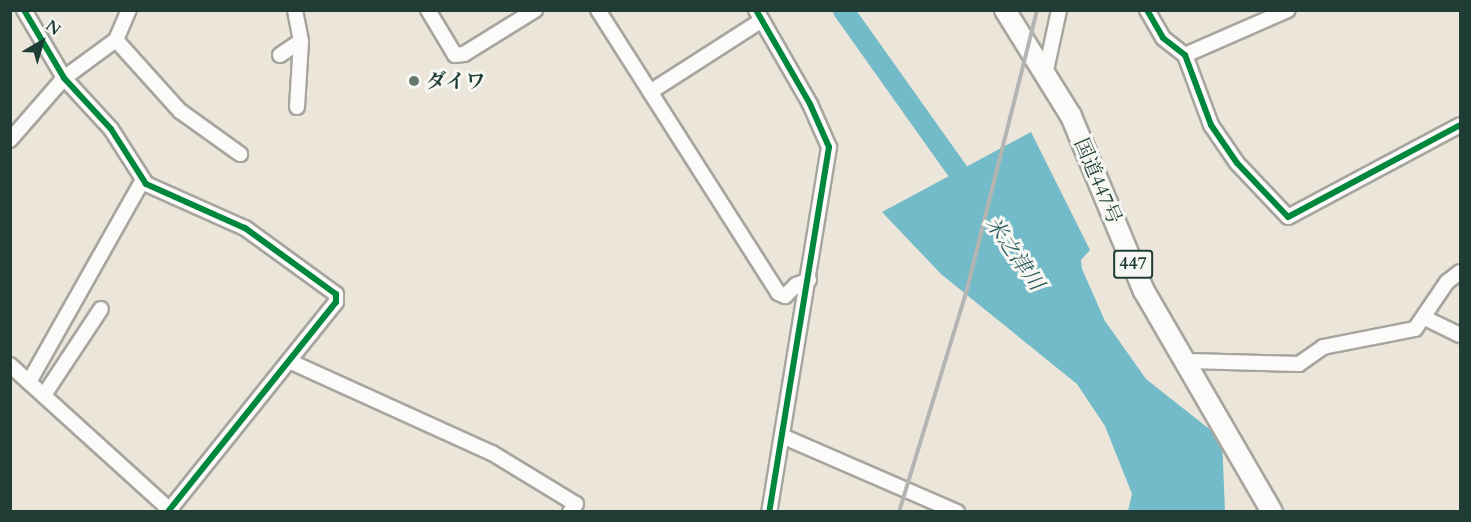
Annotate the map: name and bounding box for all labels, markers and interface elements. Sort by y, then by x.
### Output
north arrow [12,12,72,72]
text: N [41,15,65,41]
place label: ダイワ [426,69,486,93]
marker: ダイワ [407,74,421,88]
street label: 国道447号 [1069,135,1127,227]
water label: 米之津川 [980,212,1048,296]
road number: 447 [1112,249,1154,279]

